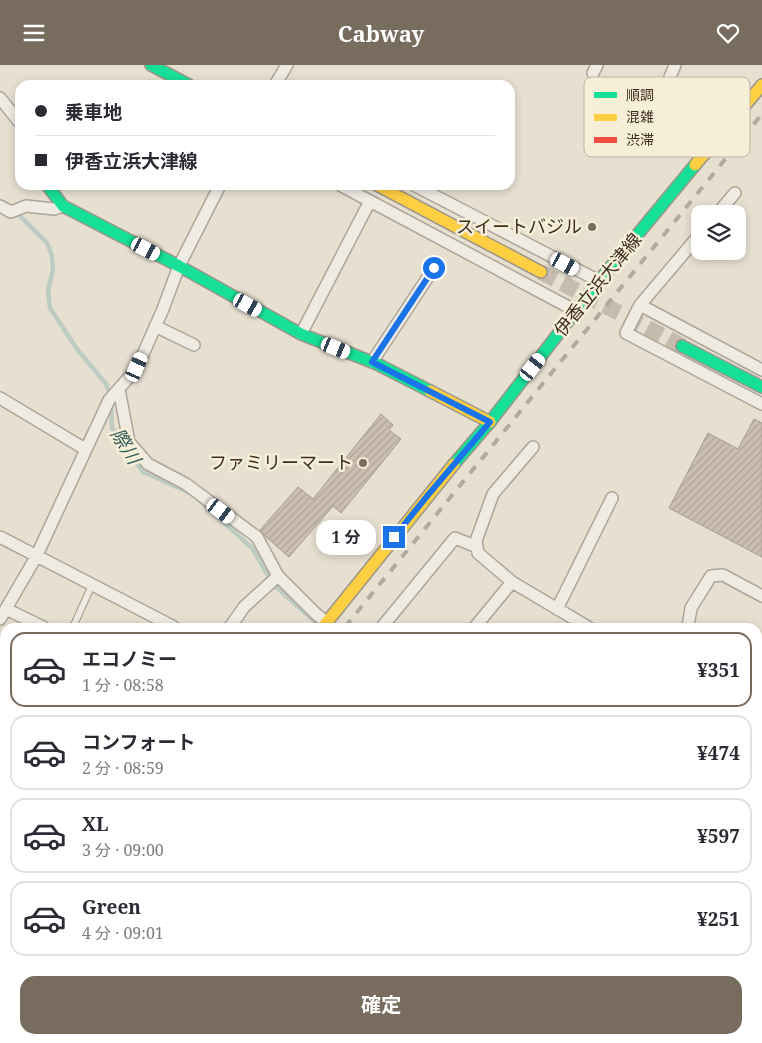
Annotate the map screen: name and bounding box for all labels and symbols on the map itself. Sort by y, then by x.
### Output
legend [584,77,750,157]
text: 順調 [626,85,654,104]
text: 混雑 [626,107,654,126]
text: 渋滞 [626,130,654,149]
place label: スイートバジル [456,214,582,238]
marker: スイートバジル [586,221,598,233]
street label: 伊香立浜大津線 [548,228,646,341]
car [129,236,162,262]
car [548,250,581,278]
route start [423,257,445,279]
car [231,291,264,319]
car [319,335,352,361]
car [124,350,149,384]
car [517,351,548,383]
water label: 際川 [105,423,148,471]
place label: ファミリーマート [209,450,353,474]
marker: ファミリーマート [357,457,369,469]
car [204,496,237,526]
callout: 1 分 [316,519,376,555]
route end [383,526,405,548]

